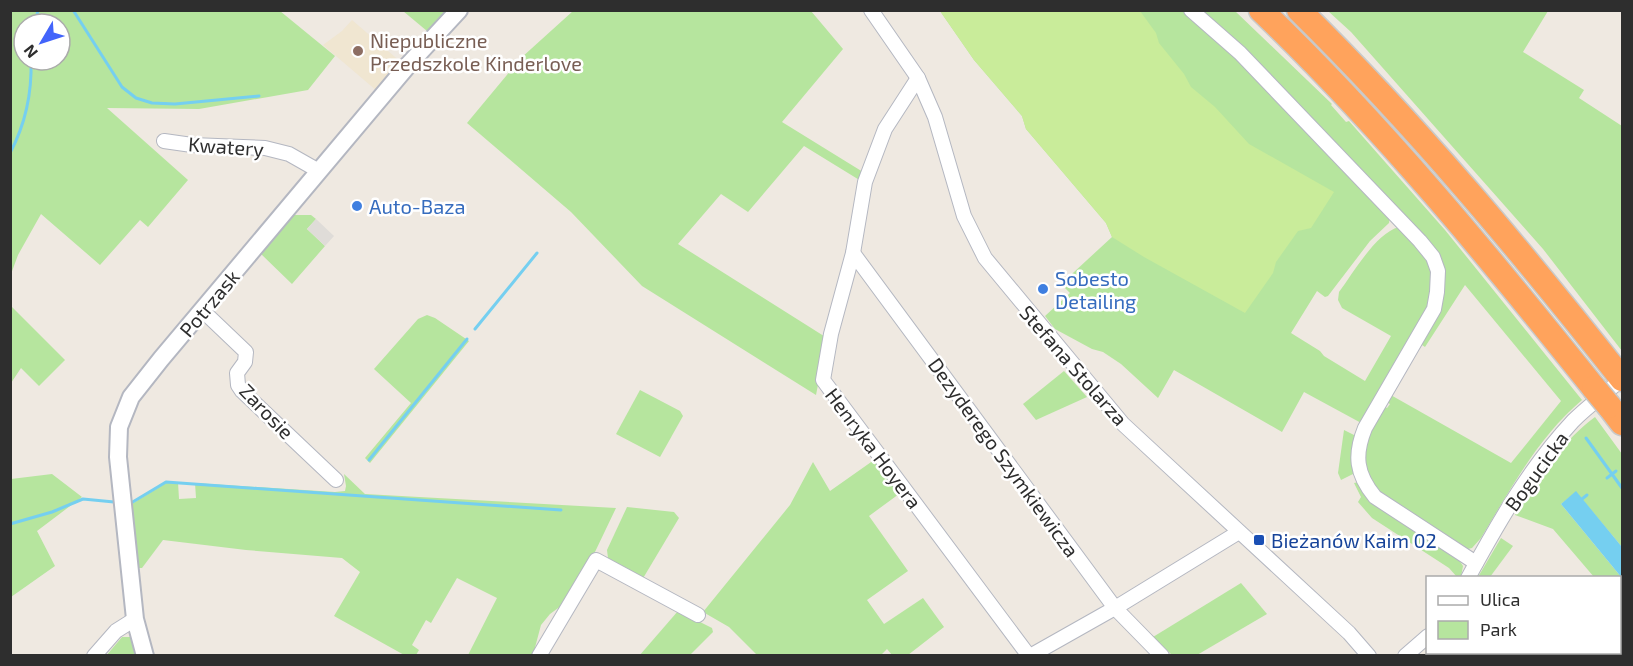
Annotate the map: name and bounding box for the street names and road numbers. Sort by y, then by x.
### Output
street label: Kwatery [187,131,265,161]
street label: Potrzask [174,265,244,341]
street label: Stefana Stolarza [1015,300,1133,430]
street label: Dezyderego Szymkiewicza [924,353,1084,561]
street label: Zarosie [235,378,299,444]
street label: Henryka Hoyera [821,383,927,513]
street label: Bogucicka [1499,427,1573,515]

